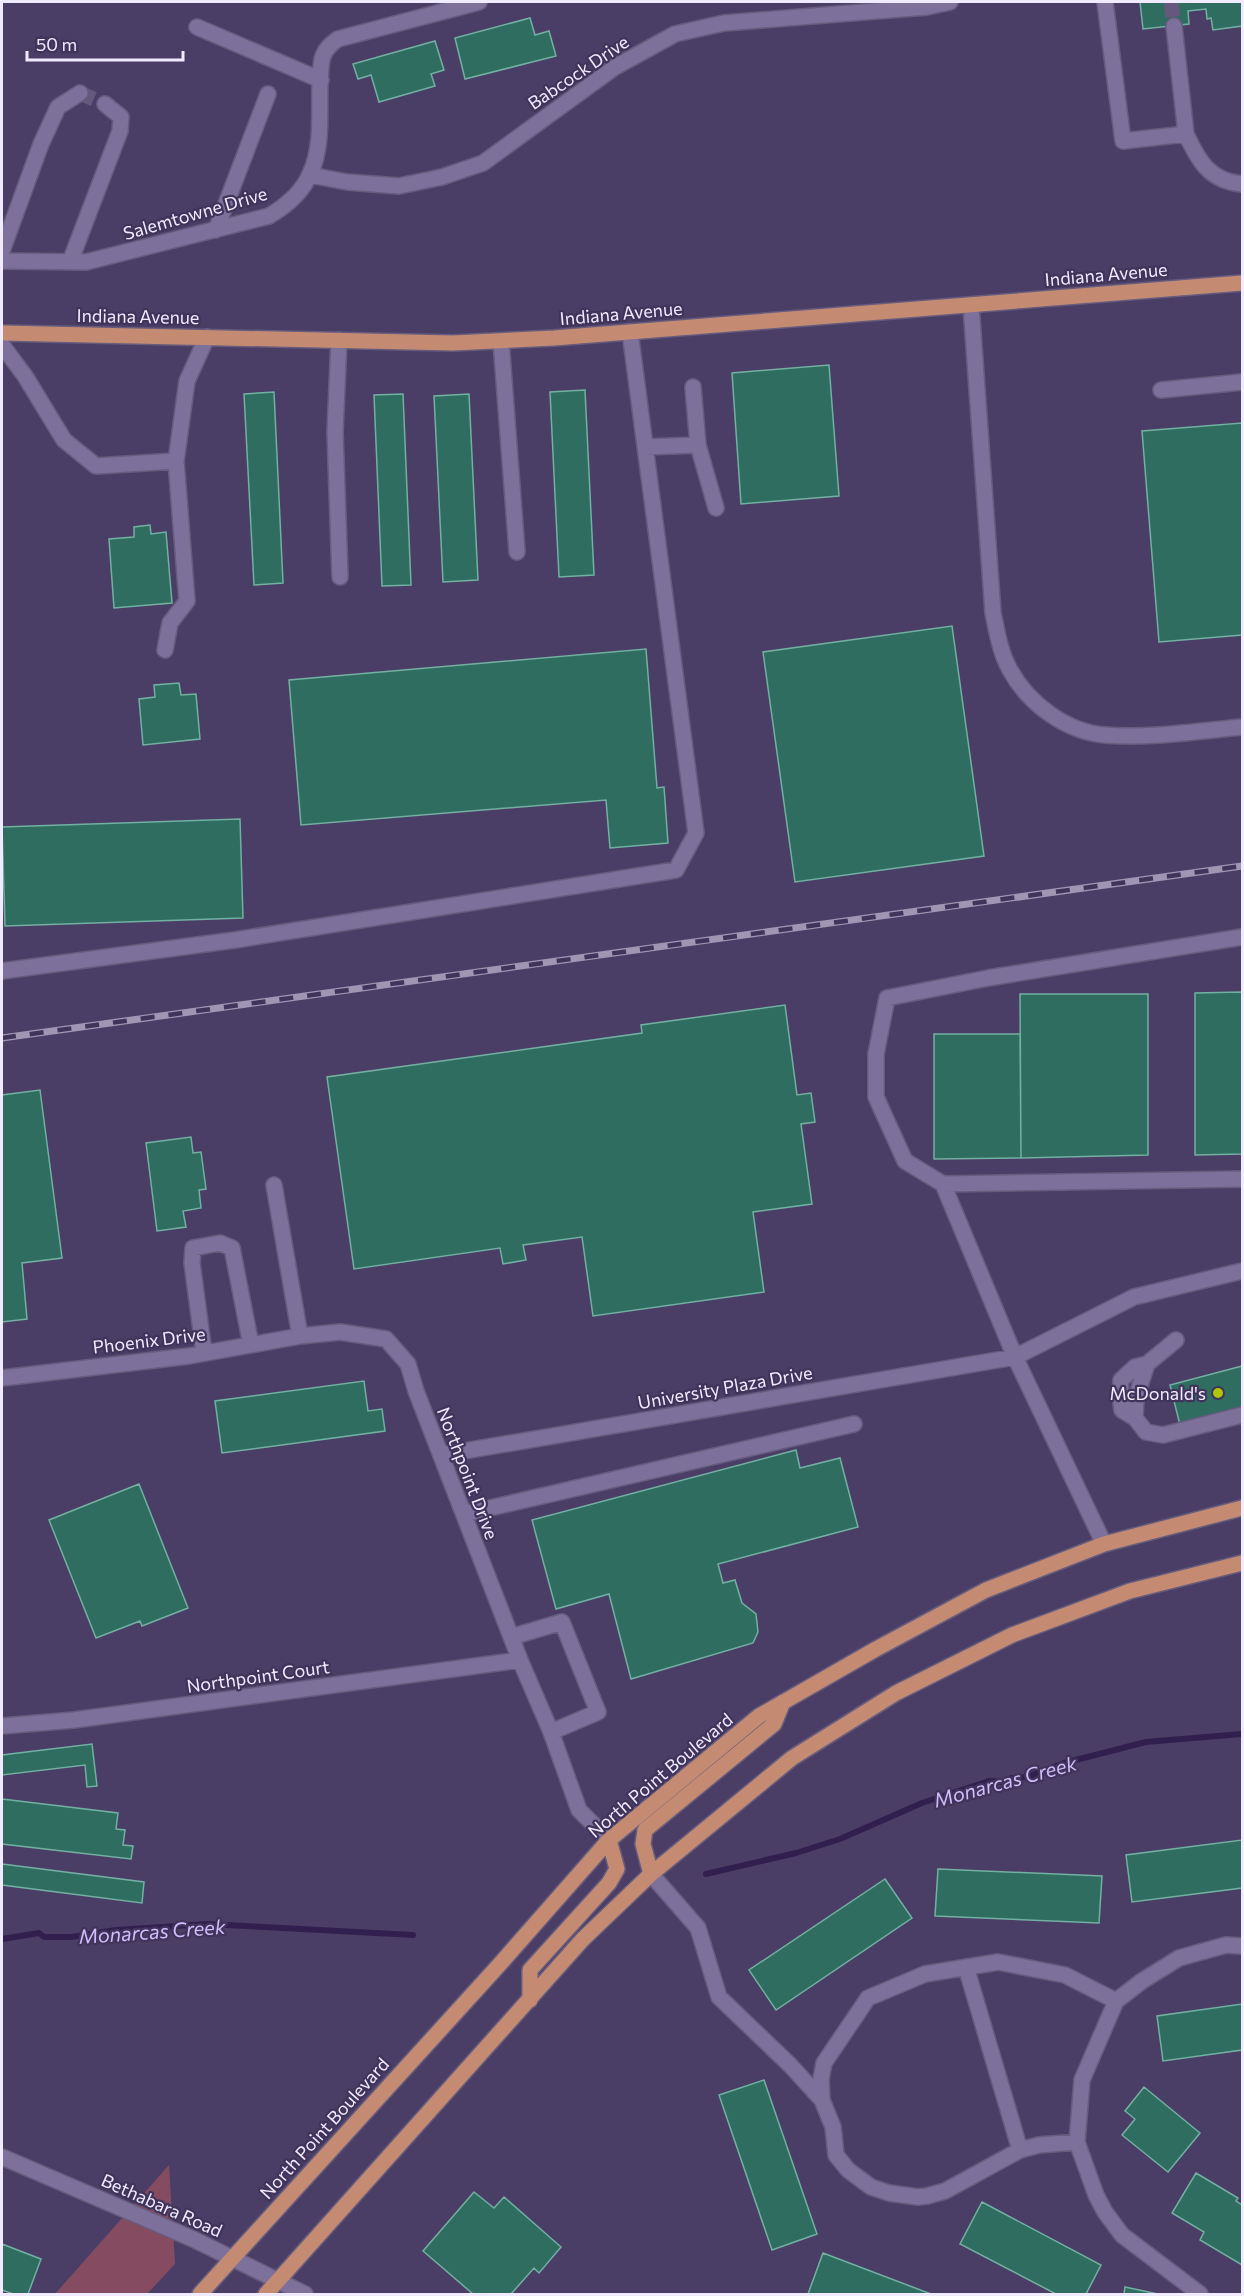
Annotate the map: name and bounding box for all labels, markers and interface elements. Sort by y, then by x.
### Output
scale bar [27,24,183,62]
street label: Babcock Drive [523,30,633,114]
text: 50 m [36,33,77,55]
street label: Salemtowne Drive [121,182,269,244]
street label: Indiana Avenue [1044,258,1168,290]
street label: Indiana Avenue [559,297,683,329]
street label: Indiana Avenue [76,304,200,328]
street label: Phoenix Drive [91,1322,207,1358]
street label: University Plaza Drive [636,1361,814,1413]
place label: McDonald's [1109,1382,1206,1404]
marker: McDonald's [1211,1386,1225,1400]
street label: Northpoint Drive [433,1404,503,1542]
street label: Northpoint Court [185,1655,331,1697]
street label: North Point Boulevard [583,1708,737,1842]
water label: Monarcas Creek [931,1750,1080,1812]
water label: Monarcas Creek [78,1914,227,1948]
street label: North Point Boulevard [255,2053,393,2203]
street label: Bethabara Road [98,2169,226,2241]

